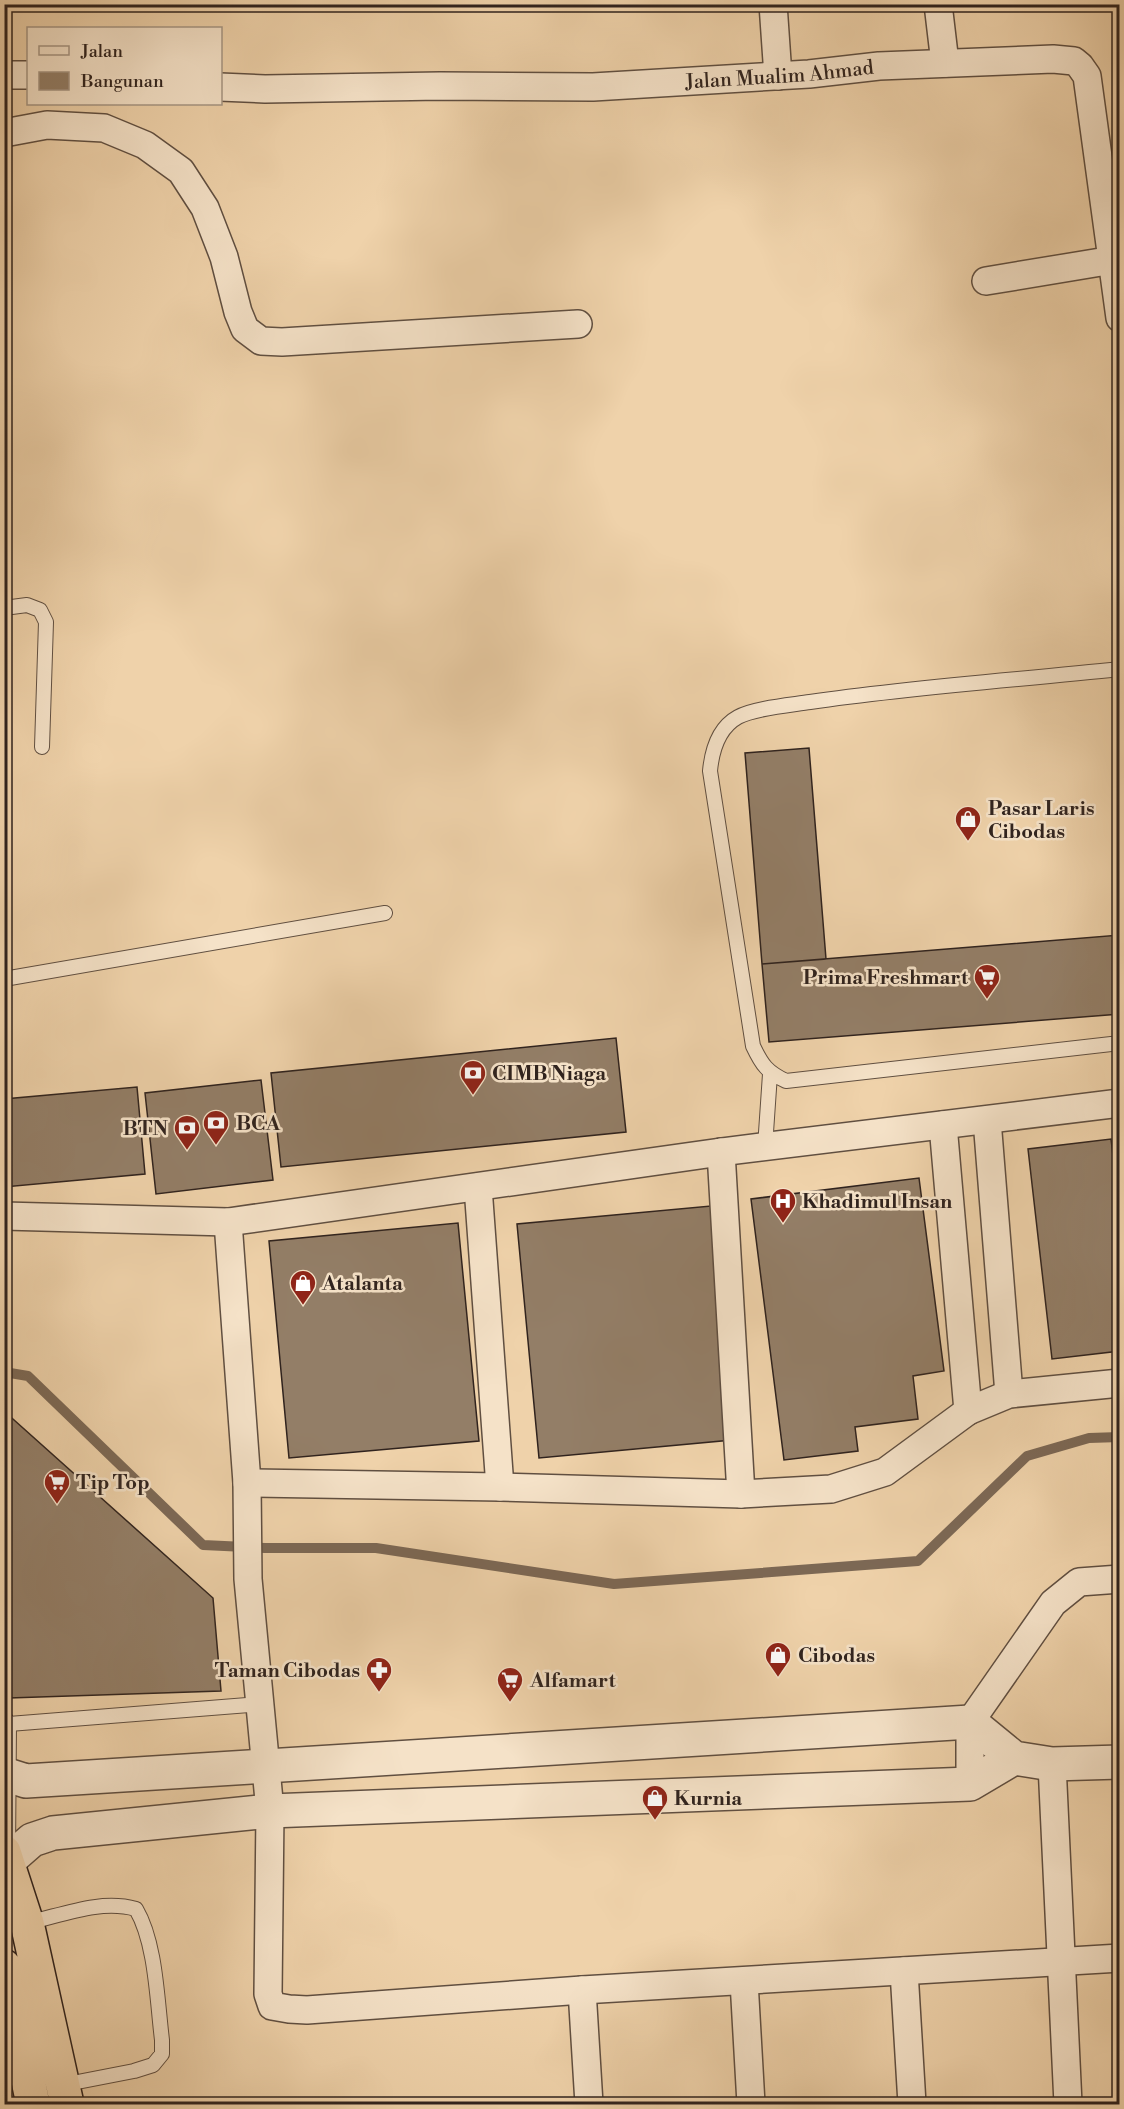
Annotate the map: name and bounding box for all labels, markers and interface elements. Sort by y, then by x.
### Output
legend [27,27,222,105]
text: Jalan [80,40,123,63]
street label: Jalan Mualim Ahmad [684,56,876,95]
text: Bangunan [80,70,164,93]
place label: Pasar Laris Cibodas [988,797,1095,845]
shop icon: Pasar Laris Cibodas [953,804,983,842]
supermarket icon: Prima Freshmart [972,962,1002,1000]
place label: Prima Freshmart [803,966,969,991]
bank icon: CIMB Niaga [458,1058,488,1096]
place label: CIMB Niaga [492,1062,606,1087]
bank icon: BCA [201,1108,231,1146]
place label: BCA [236,1112,281,1137]
bank icon: BTN [172,1113,202,1151]
place label: BTN [123,1117,168,1142]
hospital icon: Khadimul Insan [768,1186,798,1224]
place label: Khadimul Insan [802,1190,953,1215]
shop icon: Atalanta [288,1268,318,1306]
place label: Atalanta [321,1272,403,1297]
supermarket icon: Tip Top [42,1467,72,1505]
place label: Tip Top [76,1471,150,1496]
shop icon: Cibodas [763,1640,793,1678]
place label: Cibodas [798,1644,875,1669]
pharmacy icon: Taman Cibodas [364,1655,394,1693]
place label: Taman Cibodas [215,1659,360,1684]
supermarket icon: Alfamart [495,1665,525,1703]
place label: Alfamart [529,1669,616,1694]
shop icon: Kurnia [640,1783,670,1821]
place label: Kurnia [674,1787,742,1812]

